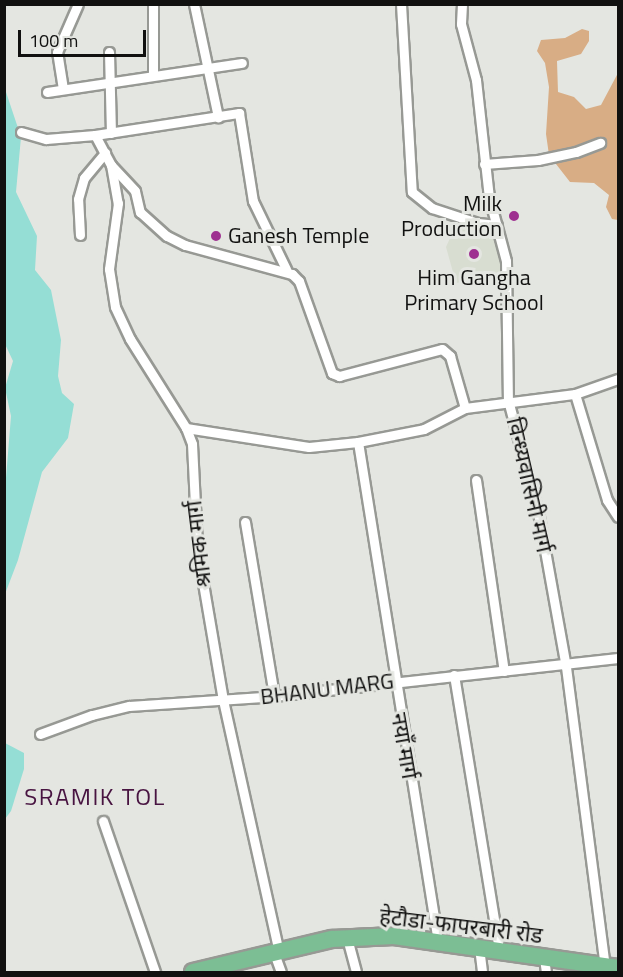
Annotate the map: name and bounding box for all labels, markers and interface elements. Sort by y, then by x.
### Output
scale bar [21,18,148,56]
text: 100 m [29,27,78,54]
place label: Milk Production [401,190,502,242]
marker: Milk Production [507,209,521,223]
place label: Ganesh Temple [228,223,369,249]
marker: Ganesh Temple [209,229,223,243]
marker: Him Gangha Primary School [467,247,481,261]
place label: Him Gangha Primary School [404,264,544,316]
street label: विन्ध्यवासिनी मार्ग [501,415,557,555]
street label: श्रमिक मार्ग [181,499,217,589]
street label: BHANU MARG [259,668,395,710]
street label: नयाँ मार्ग [385,711,423,781]
district label: SRAMIK TOL [24,783,166,811]
street label: हेटौडा-फापरबारी रोड [378,903,544,949]

